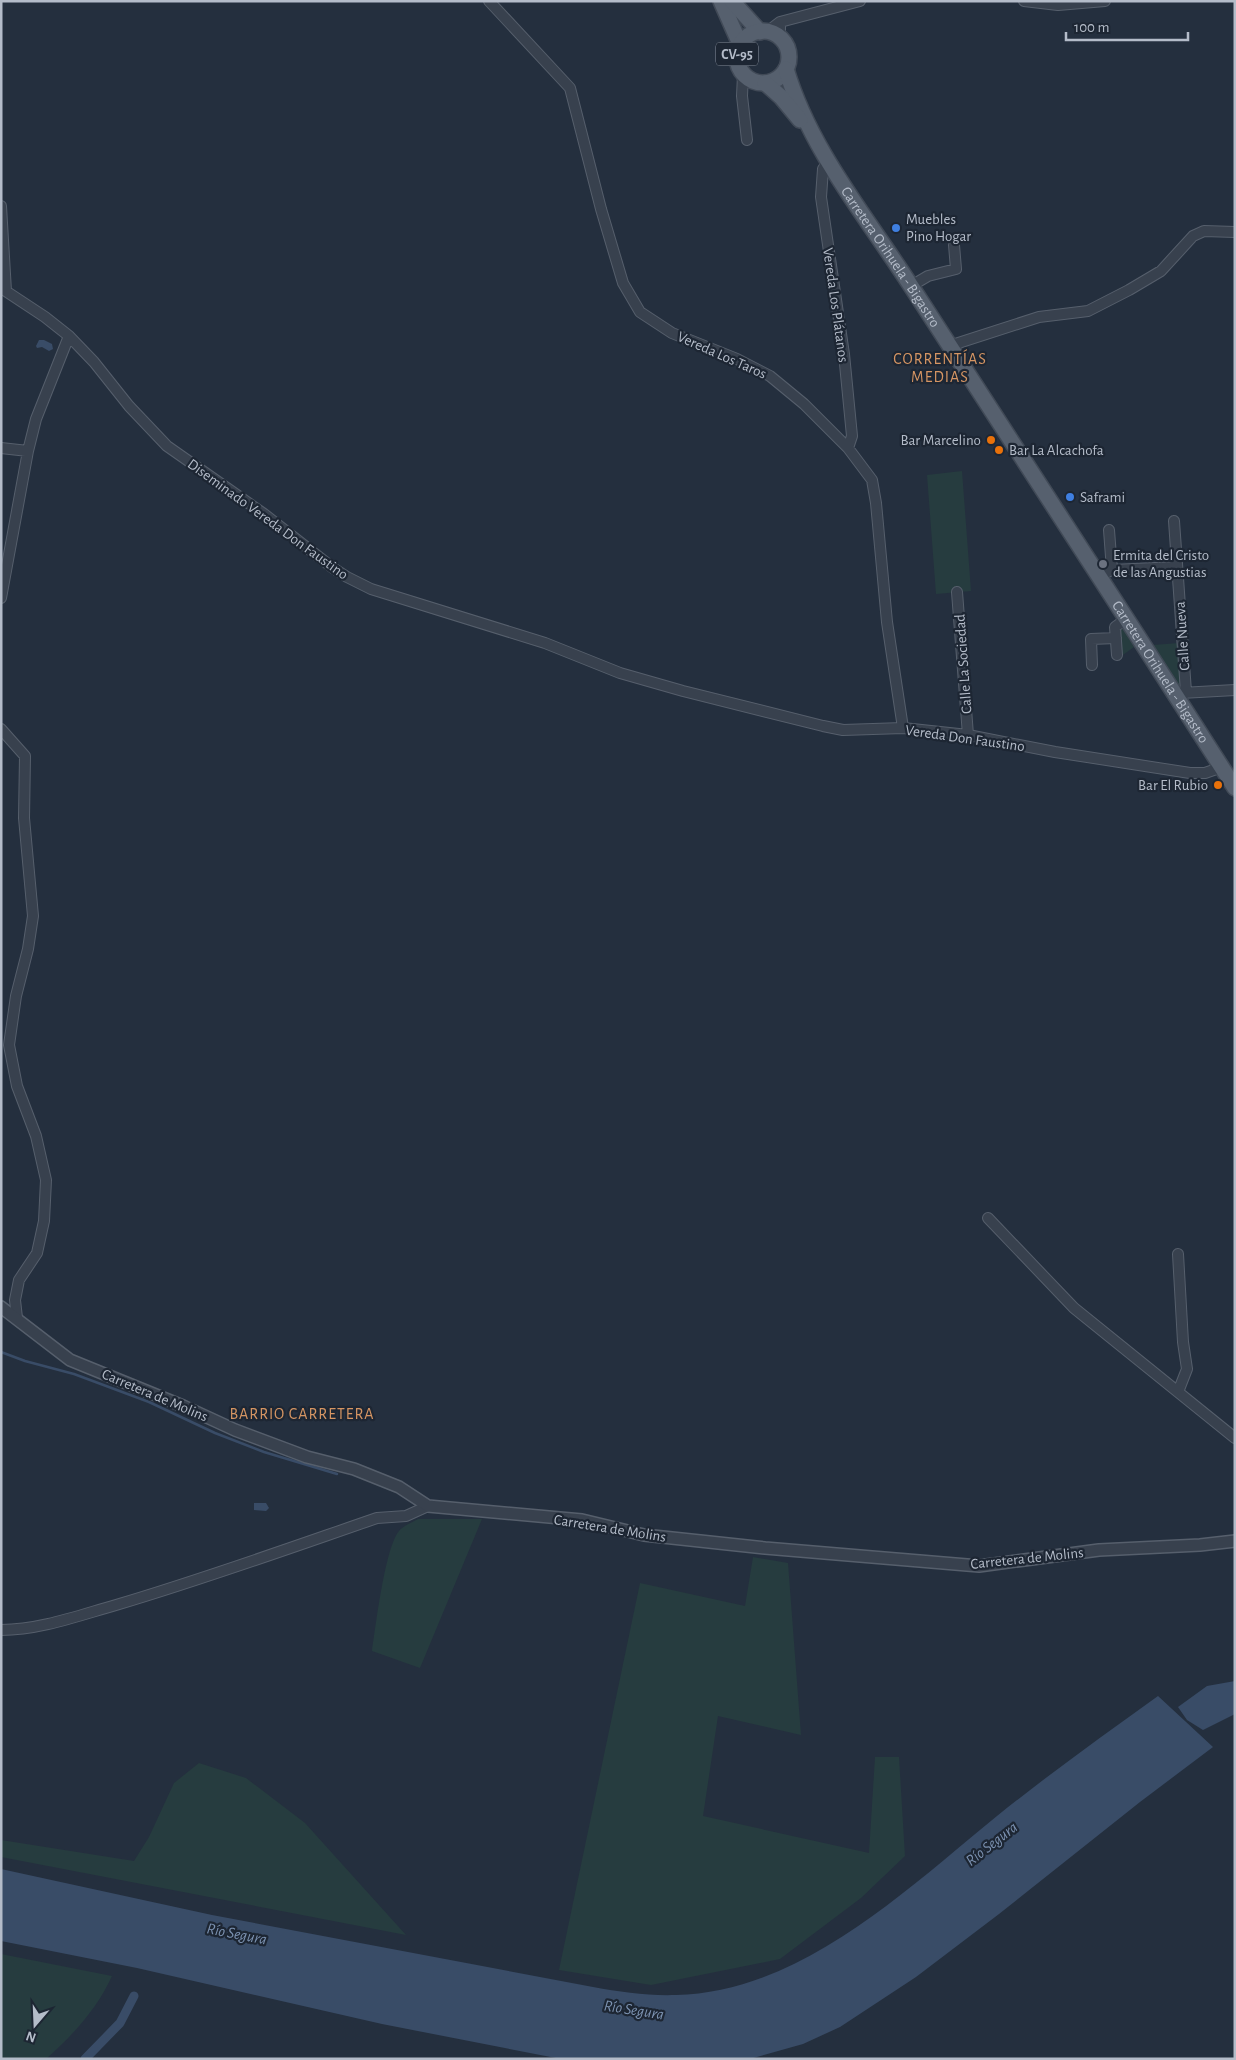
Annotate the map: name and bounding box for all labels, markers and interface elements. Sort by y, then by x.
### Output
scale bar [1066,10,1188,42]
text: 100 m [1074,20,1109,35]
road number: CV-95 [716,42,758,66]
street label: Carretera Orihuela - Bigastro [838,184,943,330]
place label: Muebles Pino Hogar [906,212,971,244]
marker: Muebles Pino Hogar [890,222,902,234]
street label: Vereda Los Plátanos [820,247,851,363]
street label: Vereda Los Taros [675,329,769,382]
district label: CORRENTÍAS MEDIAS [893,349,987,385]
place label: Bar Marcelino [900,433,981,448]
marker: Bar Marcelino [985,434,997,446]
place label: Bar La Alcachofa [1009,443,1104,458]
marker: Bar La Alcachofa [993,444,1005,456]
street label: Diseminado Vereda Don Faustino [185,456,351,583]
place label: Saframi [1080,490,1125,505]
marker: Saframi [1064,491,1076,503]
place label: Ermita del Cristo de las Angustias [1113,548,1209,580]
marker: Ermita del Cristo de las Angustias [1097,558,1109,570]
street label: Carretera Orihuela - Bigastro [1109,598,1211,746]
street label: Calle Nueva [1173,601,1192,671]
street label: Calle La Sociedad [953,613,974,714]
street label: Vereda Don Faustino [904,723,1026,754]
place label: Bar El Rubio [1138,778,1208,793]
marker: Bar El Rubio [1212,779,1224,791]
street label: Carretera de Molins [100,1366,210,1425]
district label: BARRIO CARRETERA [229,1406,375,1422]
street label: Carretera de Molins [553,1512,667,1545]
street label: Carretera de Molins [970,1545,1084,1572]
water label: Río Segura [963,1819,1020,1869]
water label: Río Segura [206,1920,268,1948]
water label: Río Segura [603,1997,665,2023]
north arrow [10,2000,60,2050]
text: N [24,2028,38,2045]

